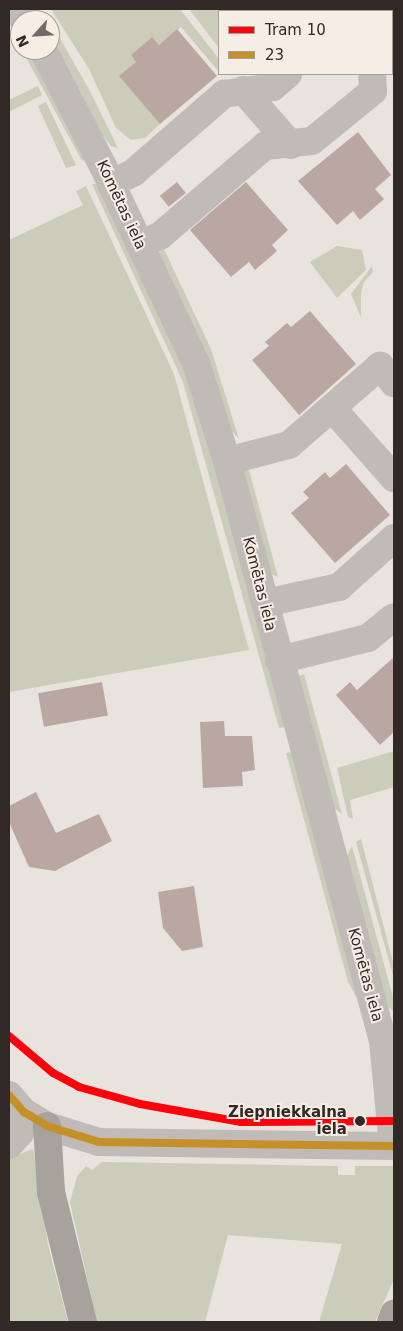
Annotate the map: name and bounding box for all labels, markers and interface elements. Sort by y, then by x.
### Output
north arrow [10,10,60,60]
legend [218,10,393,75]
text: Tram 10 [265,21,326,39]
text: N [13,32,32,50]
text: 23 [265,46,284,64]
street label: Komētas iela [92,157,150,253]
street label: Komētas iela [239,535,279,633]
street label: Komētas iela [344,926,386,1024]
place label: Ziepniekkalna iela [228,1103,347,1138]
marker: Ziepniekkalna iela [351,1112,369,1130]

